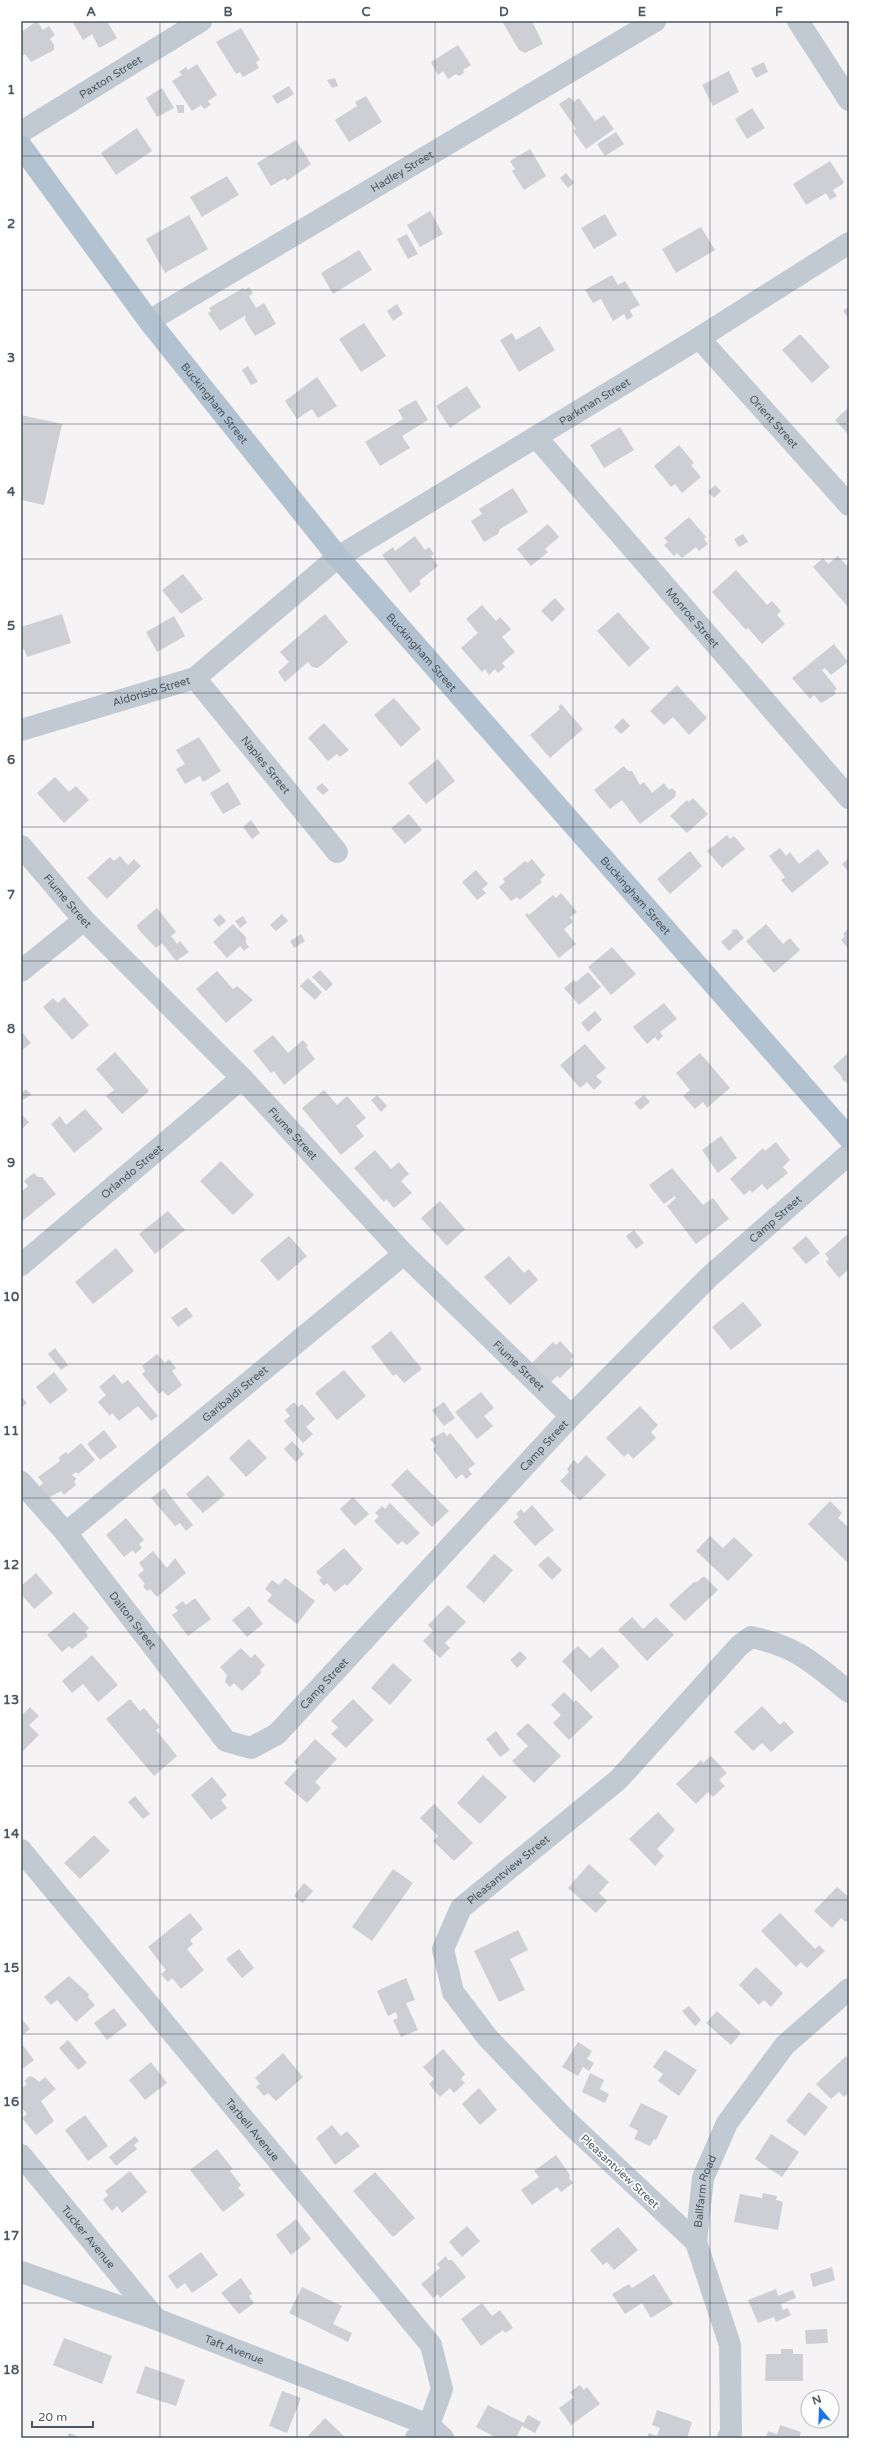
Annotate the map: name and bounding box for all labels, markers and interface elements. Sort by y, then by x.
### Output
text: A [86,4,96,20]
text: B [223,4,233,20]
text: C [361,4,371,20]
text: D [499,4,509,20]
text: E [638,4,646,20]
text: F [775,4,783,20]
street label: Paxton Street [77,53,144,102]
text: 1 [7,82,15,98]
street label: Hadley Street [368,148,436,195]
text: 2 [7,216,15,232]
text: 3 [7,350,15,366]
street label: Buckingham Street [178,360,251,446]
street label: Parkman Street [557,375,633,428]
street label: Orient Street [746,392,801,451]
text: 4 [7,484,16,500]
street label: Monroe Street [663,585,722,651]
street label: Buckingham Street [384,611,459,694]
text: 5 [7,618,15,634]
street label: Aldorisio Street [111,674,192,709]
street label: Naples Street [238,734,293,797]
text: 6 [7,752,15,768]
street label: Buckingham Street [597,854,673,938]
street label: Fiume Street [41,872,94,931]
text: 7 [7,887,15,903]
text: 8 [7,1021,15,1037]
street label: Fiume Street [265,1105,320,1163]
street label: Orlando Street [99,1142,165,1201]
text: 9 [7,1155,15,1171]
street label: Camp Street [747,1193,804,1246]
text: 10 [3,1289,19,1305]
street label: Fiume Street [490,1338,547,1394]
street label: Garibaldi Street [200,1363,271,1425]
street label: Camp Street [517,1417,571,1474]
text: 11 [3,1423,19,1439]
text: 12 [3,1557,19,1573]
street label: Dalton Street [106,1589,159,1652]
street label: Camp Street [297,1655,351,1712]
text: 13 [3,1692,19,1708]
text: 14 [3,1826,20,1842]
street label: Pleasantview Street [465,1833,552,1907]
text: 15 [3,1960,19,1976]
text: 16 [3,2094,19,2110]
street label: Tarbell Avenue [223,2096,282,2164]
street label: Pleasantview Street [578,2132,662,2211]
street label: Ballfarm Road [692,2153,719,2228]
street label: Tucker Avenue [58,2203,118,2271]
text: 17 [3,2228,19,2244]
street label: Taft Avenue [203,2333,266,2367]
text: 18 [3,2362,19,2378]
north arrow [800,2389,840,2429]
text: N [811,2392,823,2408]
scale bar [32,2403,93,2429]
text: 20 m [38,2410,67,2424]

